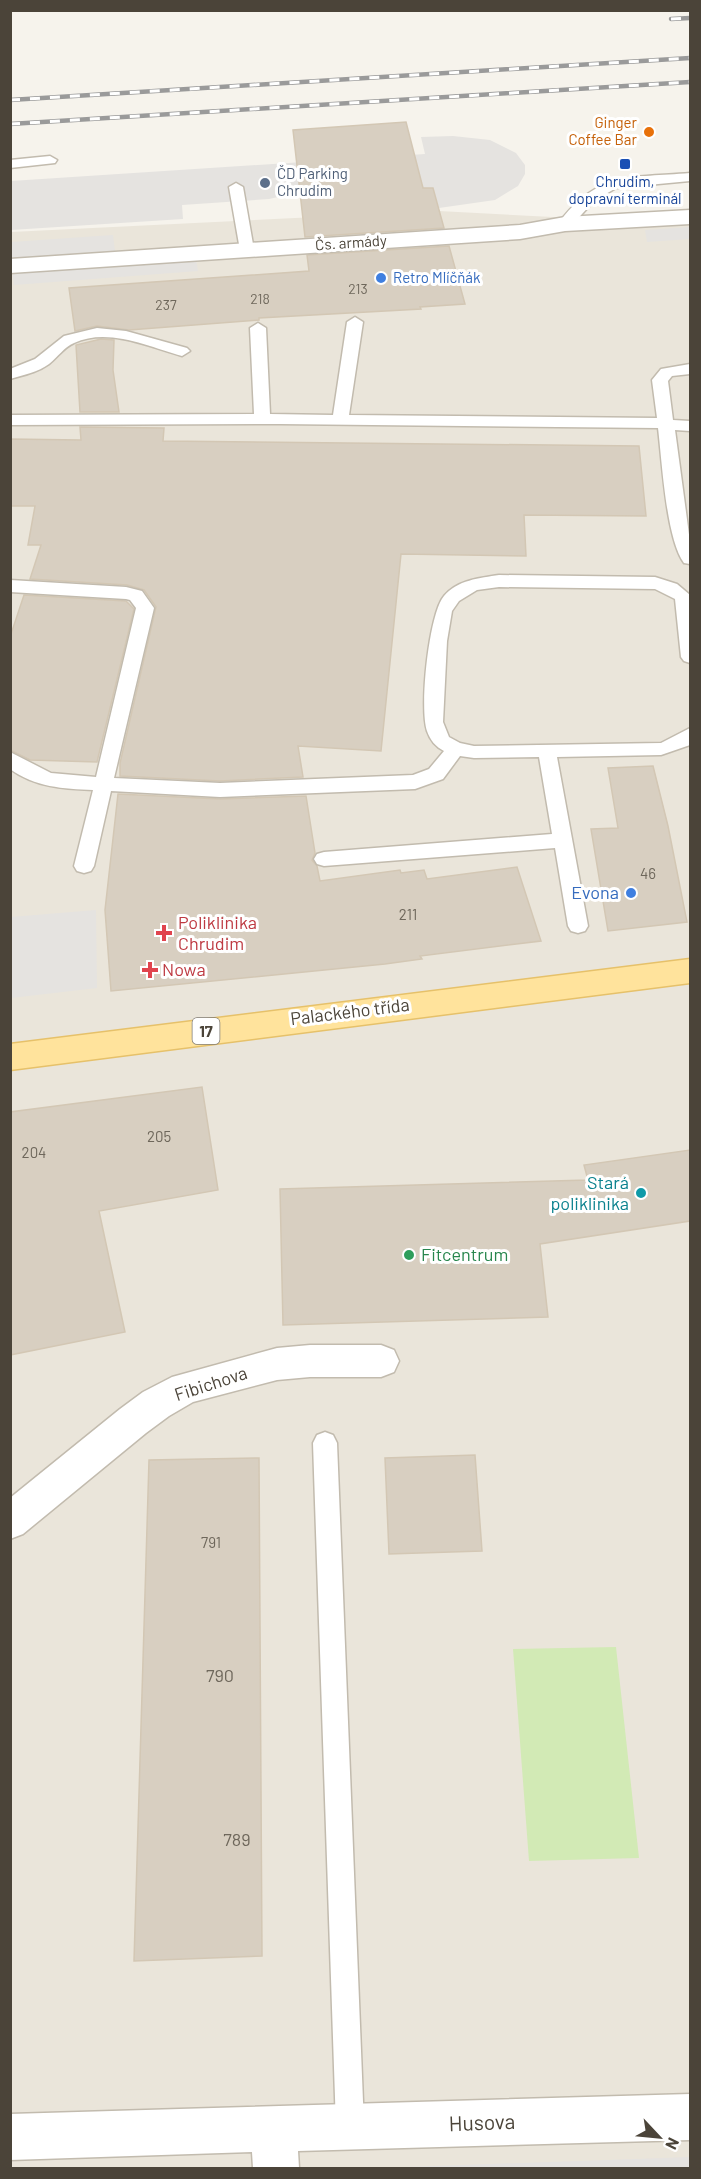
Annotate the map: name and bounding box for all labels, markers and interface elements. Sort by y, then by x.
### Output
place label: Ginger Coffee Bar [568,113,638,148]
marker: Ginger Coffee Bar [642,125,656,139]
marker: Chrudim, dopravní terminál [618,157,632,171]
place label: ČD Parking Chrudim [277,164,348,199]
place label: Chrudim, dopravní terminál [568,172,682,207]
marker: ČD Parking Chrudim [258,176,272,190]
street label: Čs. armády [315,231,387,253]
place label: Retro Mlíčňák [393,268,481,286]
marker: Retro Mlíčňák [374,271,388,285]
house number: 213 [348,280,368,297]
house number: 218 [250,290,270,307]
house number: 237 [155,296,177,313]
house number: 46 [640,864,656,882]
place label: Evona [571,881,619,903]
marker: Evona [624,886,638,900]
house number: 211 [399,905,417,923]
place label: Poliklinika Chrudim [178,911,257,954]
marker: Poliklinika Chrudim [155,924,173,942]
place label: Nowa [162,958,206,980]
marker: Nowa [143,963,157,977]
street label: Palackého třída [289,993,411,1029]
road number: 17 [192,1018,220,1044]
house number: 205 [147,1127,171,1145]
house number: 204 [22,1143,46,1161]
place label: Stará poliklinika [551,1171,629,1214]
marker: Stará poliklinika [634,1186,648,1200]
place label: Fitcentrum [421,1243,508,1265]
marker: Fitcentrum [402,1248,416,1262]
street label: Fibichova [172,1361,250,1405]
house number: 791 [201,1533,221,1551]
house number: 790 [206,1664,234,1686]
house number: 789 [223,1828,251,1850]
north arrow [629,2107,689,2167]
street label: Husova [448,2108,516,2135]
text: N [662,2135,684,2153]

